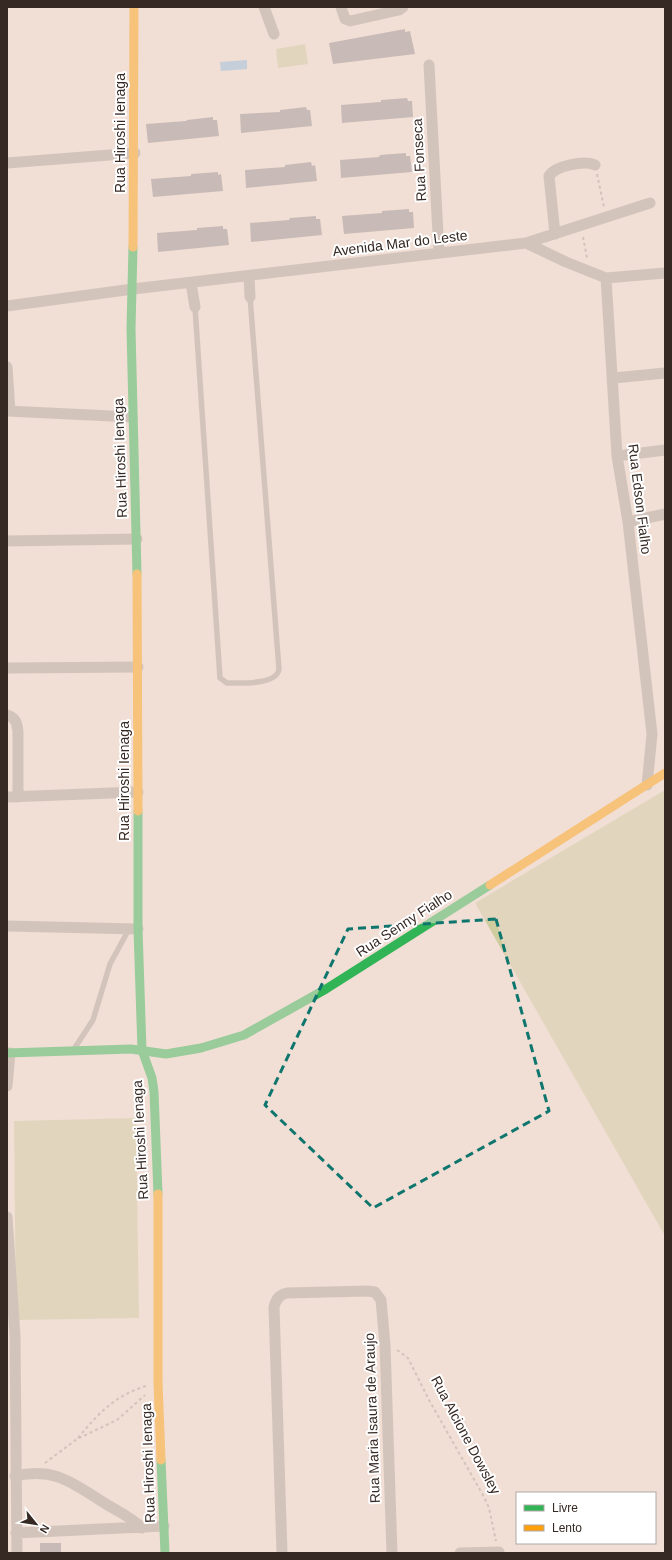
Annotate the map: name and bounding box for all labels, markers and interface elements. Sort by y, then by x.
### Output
street label: Rua Hiroshi Ienaga [112,73,128,193]
street label: Rua Fonseca [409,118,429,202]
street label: Avenida Mar do Leste [332,227,469,259]
street label: Rua Hiroshi Ienaga [110,398,130,518]
street label: Rua Edson Fialho [625,443,655,555]
street label: Rua Hiroshi Ienaga [116,721,132,841]
street label: Rua Senny Fialho [353,886,455,960]
street label: Rua Hiroshi Ienaga [129,1080,151,1200]
street label: Rua Maria Isaura de Araujo [361,1332,383,1503]
street label: Rua Alcione Dowsley [428,1373,504,1497]
street label: Rua Hiroshi Ienaga [138,1403,158,1523]
legend [516,1492,656,1544]
text: Livre [552,1501,578,1515]
north arrow [16,1504,56,1544]
text: Lento [552,1521,582,1535]
text: N [37,1523,52,1535]

